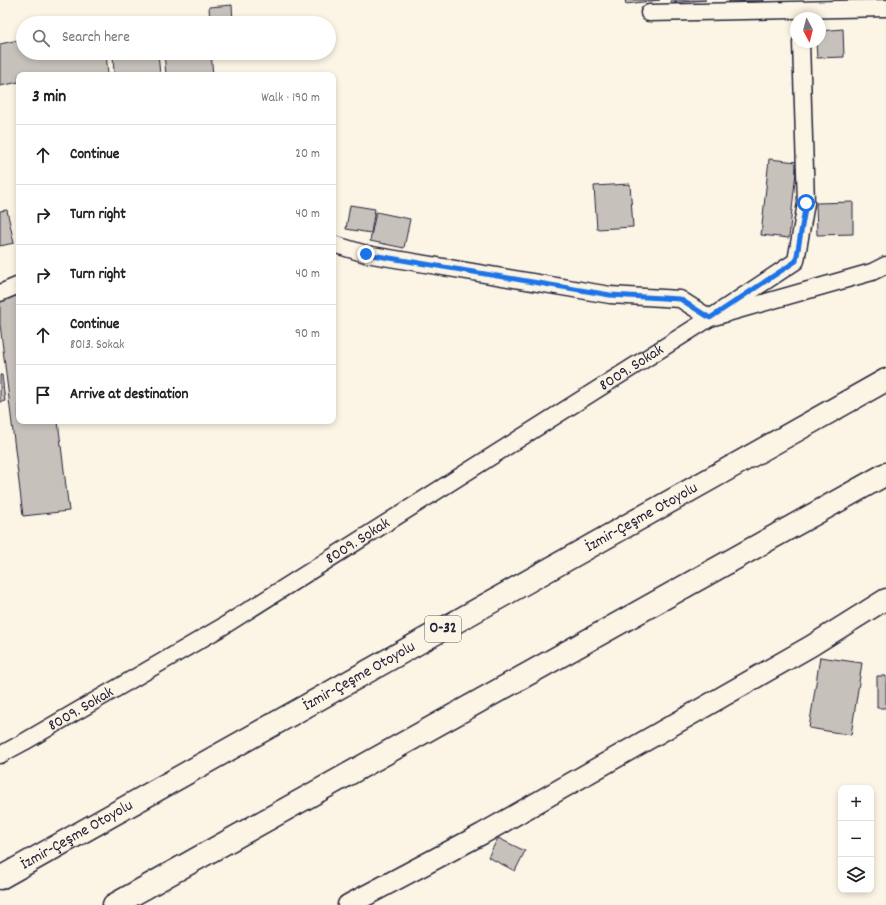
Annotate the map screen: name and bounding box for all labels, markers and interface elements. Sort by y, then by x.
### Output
north arrow [790,12,826,48]
search box [16,16,336,60]
icon: search [30,27,52,49]
text: Search here [62,27,130,49]
text: 3 min [32,86,66,110]
text: Walk · 190 m [261,89,320,108]
icon: ahead [32,144,54,166]
text: Continue [70,144,119,166]
text: 20 m [295,145,320,164]
route start [797,194,815,212]
icon: right [32,204,54,226]
text: Turn right [70,204,126,226]
text: 40 m [296,205,320,224]
route end [357,245,375,263]
icon: right [32,264,54,286]
text: Turn right [70,264,126,286]
text: 40 m [296,265,320,284]
text: Continue [70,314,119,336]
icon: ahead [32,324,54,346]
text: 90 m [295,325,320,344]
text: 8013. Sokak [70,336,124,355]
street label: 8009. Sokak [595,339,668,397]
icon: arrive [32,384,54,406]
text: Arrive at destination [70,384,188,406]
street label: İzmir-Çeşme Otoyolu [581,477,702,558]
street label: 8009. Sokak [321,512,395,570]
road number: O-32 [425,616,461,642]
street label: İzmir-Çeşme Otoyolu [299,635,420,717]
street label: 8009. Sokak [44,681,118,737]
map controls [838,785,874,893]
button: + [838,785,874,821]
street label: İzmir-Çeşme Otoyolu [16,794,137,876]
button: − [838,821,874,857]
button: layers [838,857,874,893]

